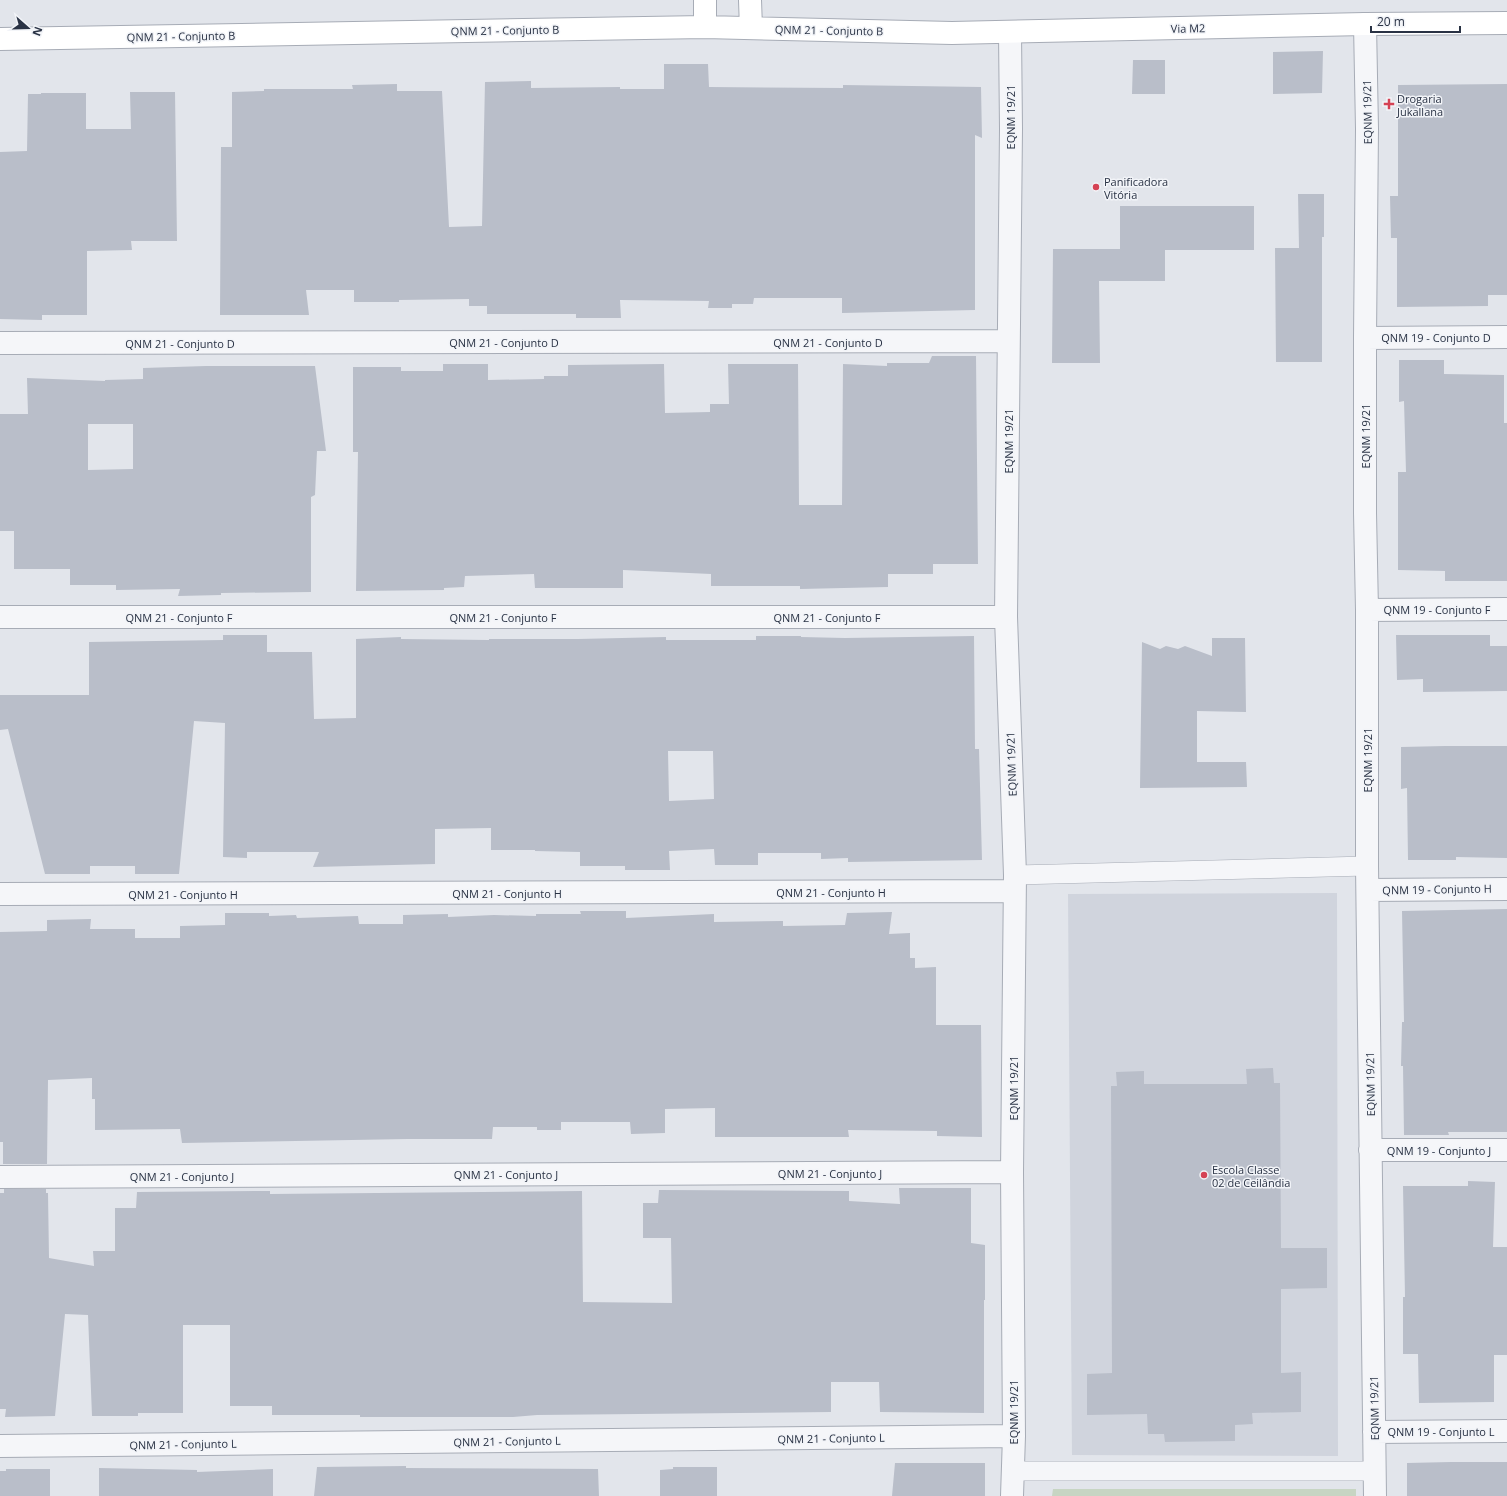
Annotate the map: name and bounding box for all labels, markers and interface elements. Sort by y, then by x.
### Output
north arrow [8,8,48,48]
scale bar [1371,8,1460,34]
text: 20 m [1377,13,1405,30]
street label: Via M2 [1171,20,1205,36]
street label: QNM 21 - Conjunto B [451,22,559,38]
street label: QNM 21 - Conjunto B [775,22,883,38]
text: N [29,25,46,38]
street label: QNM 21 - Conjunto B [127,28,235,44]
street label: EQNM 19/21 [1359,79,1375,145]
street label: EQNM 19/21 [1003,85,1018,149]
place label: Drogaria Jukallana [1396,91,1443,119]
marker: Drogaria Jukallana [1384,99,1394,109]
place label: Panificadora Vitória [1104,174,1168,202]
marker: Panificadora Vitória [1091,182,1101,192]
street label: QNM 19 - Conjunto D [1381,330,1491,345]
street label: QNM 21 - Conjunto D [449,335,559,350]
street label: QNM 21 - Conjunto D [773,335,883,350]
street label: QNM 21 - Conjunto D [125,336,235,351]
street label: EQNM 19/21 [1358,404,1373,468]
street label: EQNM 19/21 [1001,409,1016,473]
street label: QNM 19 - Conjunto F [1383,602,1491,617]
street label: QNM 21 - Conjunto F [125,610,233,625]
street label: QNM 21 - Conjunto F [449,610,557,625]
street label: QNM 21 - Conjunto F [773,610,881,625]
street label: EQNM 19/21 [1360,728,1375,792]
street label: EQNM 19/21 [1002,731,1020,797]
street label: QNM 19 - Conjunto H [1382,881,1492,897]
street label: QNM 21 - Conjunto H [776,885,886,900]
street label: QNM 21 - Conjunto H [452,886,562,901]
street label: QNM 21 - Conjunto H [128,887,238,902]
street label: EQNM 19/21 [1362,1051,1378,1117]
street label: EQNM 19/21 [1006,1056,1021,1120]
street label: QNM 19 - Conjunto J [1387,1143,1491,1158]
place label: Escola Classe 02 de Ceilândia [1212,1162,1290,1190]
street label: QNM 21 - Conjunto J [778,1166,882,1181]
street label: QNM 21 - Conjunto J [454,1167,558,1182]
street label: QNM 21 - Conjunto J [130,1169,234,1184]
marker: Escola Classe 02 de Ceilândia [1199,1170,1209,1180]
street label: EQNM 19/21 [1366,1375,1382,1441]
street label: EQNM 19/21 [1006,1380,1021,1444]
street label: QNM 19 - Conjunto L [1387,1424,1495,1439]
street label: QNM 21 - Conjunto L [777,1430,885,1446]
street label: QNM 21 - Conjunto L [453,1433,561,1449]
street label: QNM 21 - Conjunto L [129,1436,237,1452]

